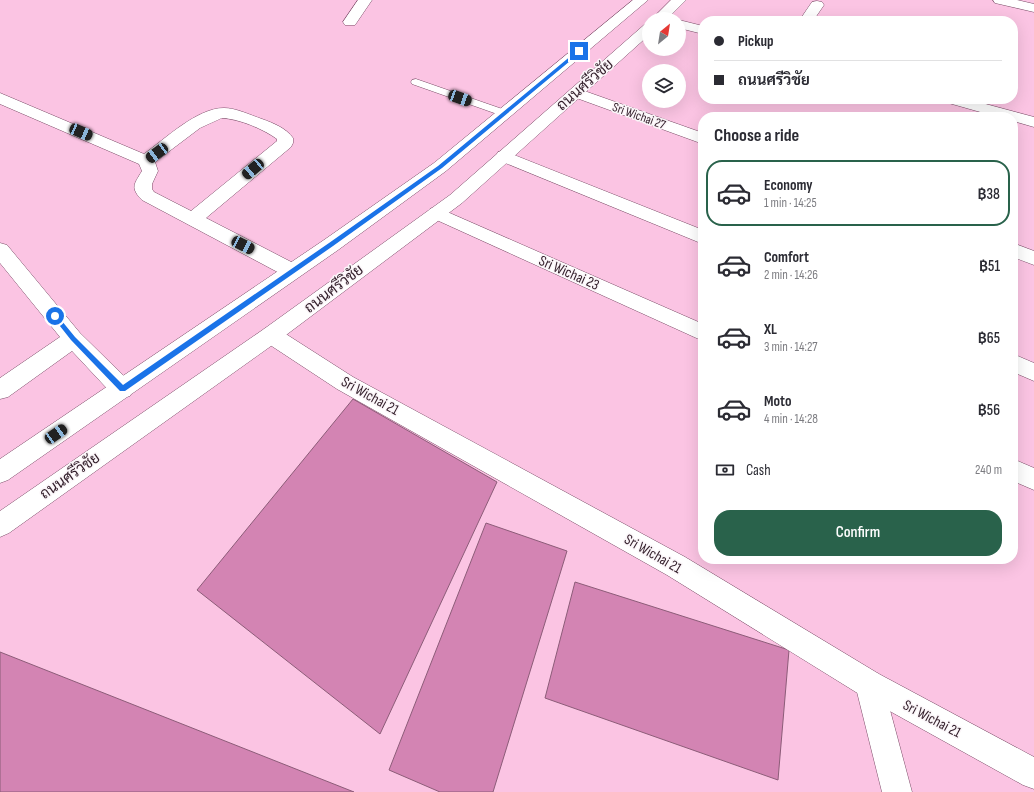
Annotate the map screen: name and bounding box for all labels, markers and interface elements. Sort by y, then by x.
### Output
north arrow [642,12,686,56]
map controls [642,12,686,108]
text: Pickup [738,32,774,51]
route end [570,42,588,60]
street label: ถนนศรีวิชัย [552,54,617,115]
button: layers [642,64,686,108]
text: ถนนศรีวิชัย [738,71,810,90]
car [447,88,473,108]
street label: Sri Wichai 27 [610,99,669,133]
car [68,122,94,142]
text: Choose a ride [714,125,799,146]
car [144,141,170,165]
car [240,157,266,181]
icon: car [716,175,752,211]
text: Economy [764,176,813,195]
text: ฿38 [978,185,1000,204]
text: 1 min · 14:25 [764,195,817,211]
car [230,234,256,256]
icon: car [716,247,752,283]
text: Comfort [764,248,809,267]
street label: Sri Wichai 23 [536,251,602,295]
text: ฿51 [979,257,1000,276]
street label: ถนนศรีวิชัย [300,260,367,317]
text: 2 min · 14:26 [764,267,818,283]
route start [46,307,64,325]
icon: car [716,319,752,355]
text: XL [764,320,777,339]
text: ฿65 [978,329,1000,348]
text: 3 min · 14:27 [764,339,818,355]
street label: Sri Wichai 21 [338,372,403,420]
icon: car [716,391,752,427]
text: Moto [764,392,791,411]
text: ฿56 [978,401,1000,420]
text: 4 min · 14:28 [764,411,818,427]
car [43,422,69,446]
street label: ถนนศรีวิชัย [36,447,104,504]
icon: cash [714,459,736,481]
text: Cash [746,461,771,480]
text: 240 m [975,462,1002,478]
button: Confirm [714,510,1002,556]
street label: Sri Wichai 21 [621,530,686,578]
street label: Sri Wichai 21 [900,696,965,743]

